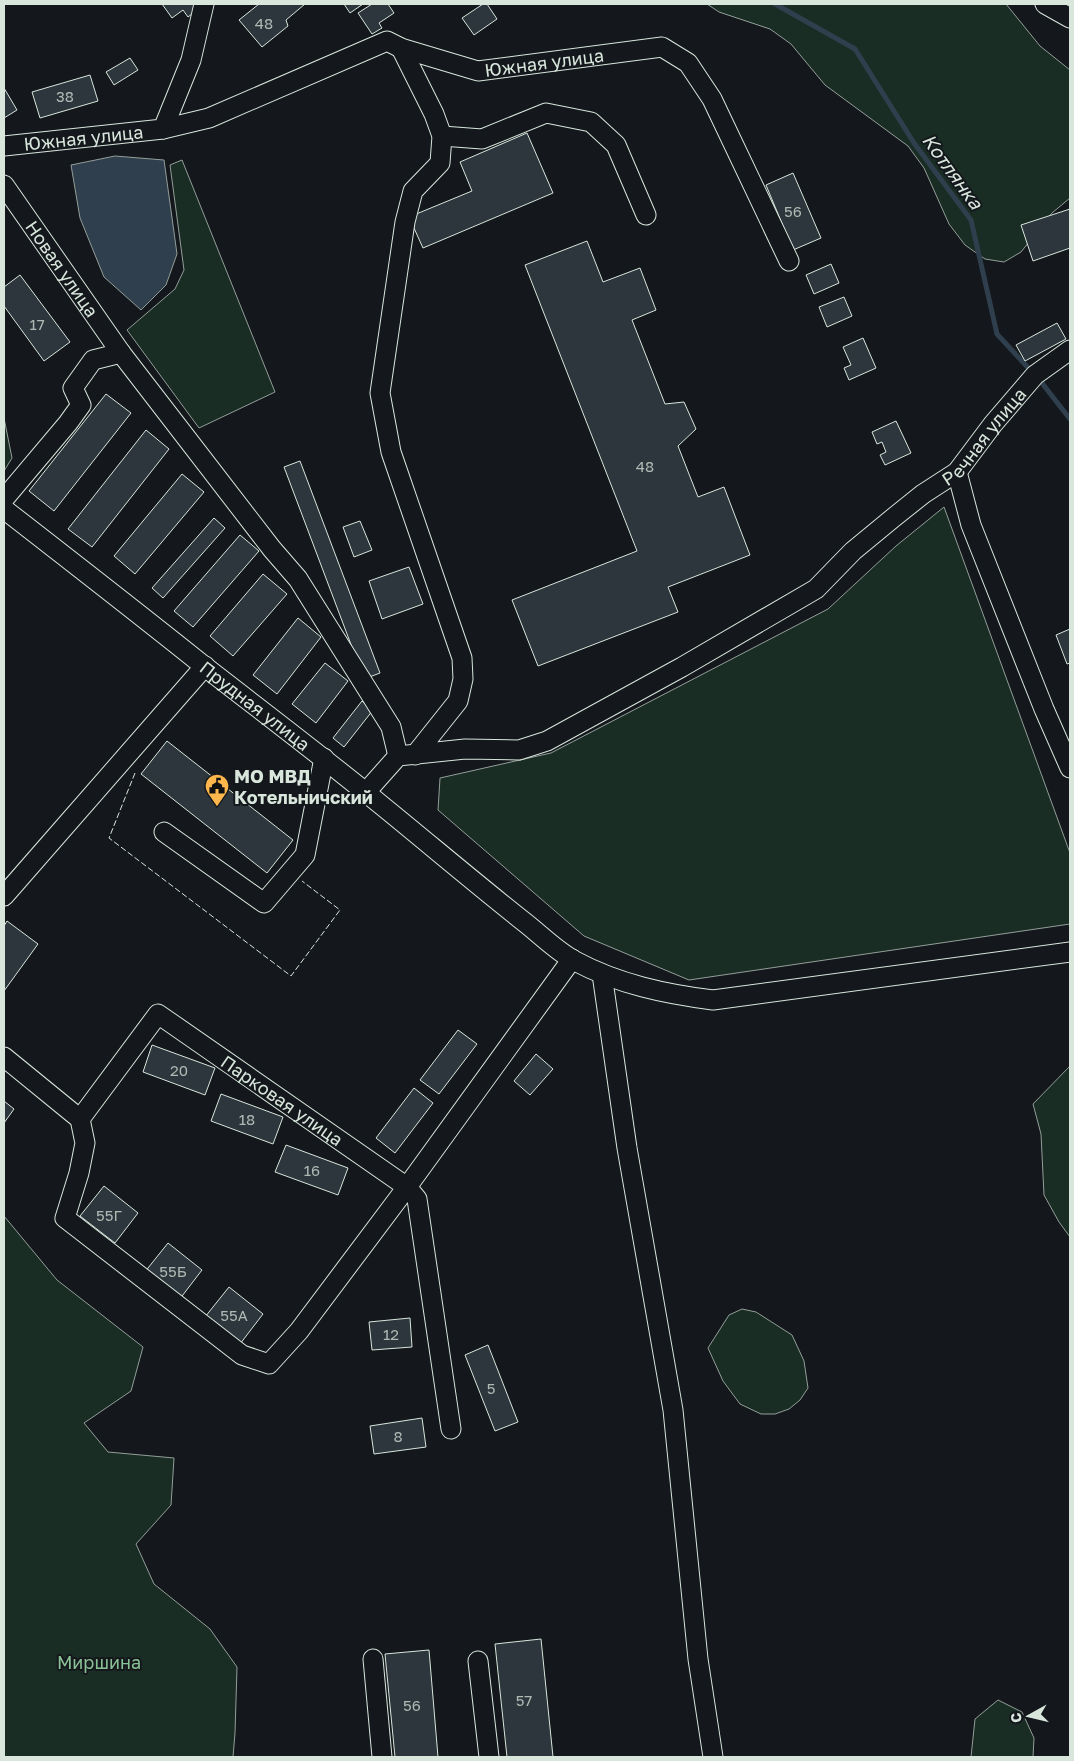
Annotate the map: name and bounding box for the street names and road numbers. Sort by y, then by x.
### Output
street label: Южная улица [483,44,605,81]
street label: Южная улица [23,120,144,155]
street label: Новая улица [21,216,103,321]
street label: Речная улица [937,383,1030,490]
street label: Прудная улица [196,656,315,755]
street label: Парковая улица [217,1050,347,1150]

